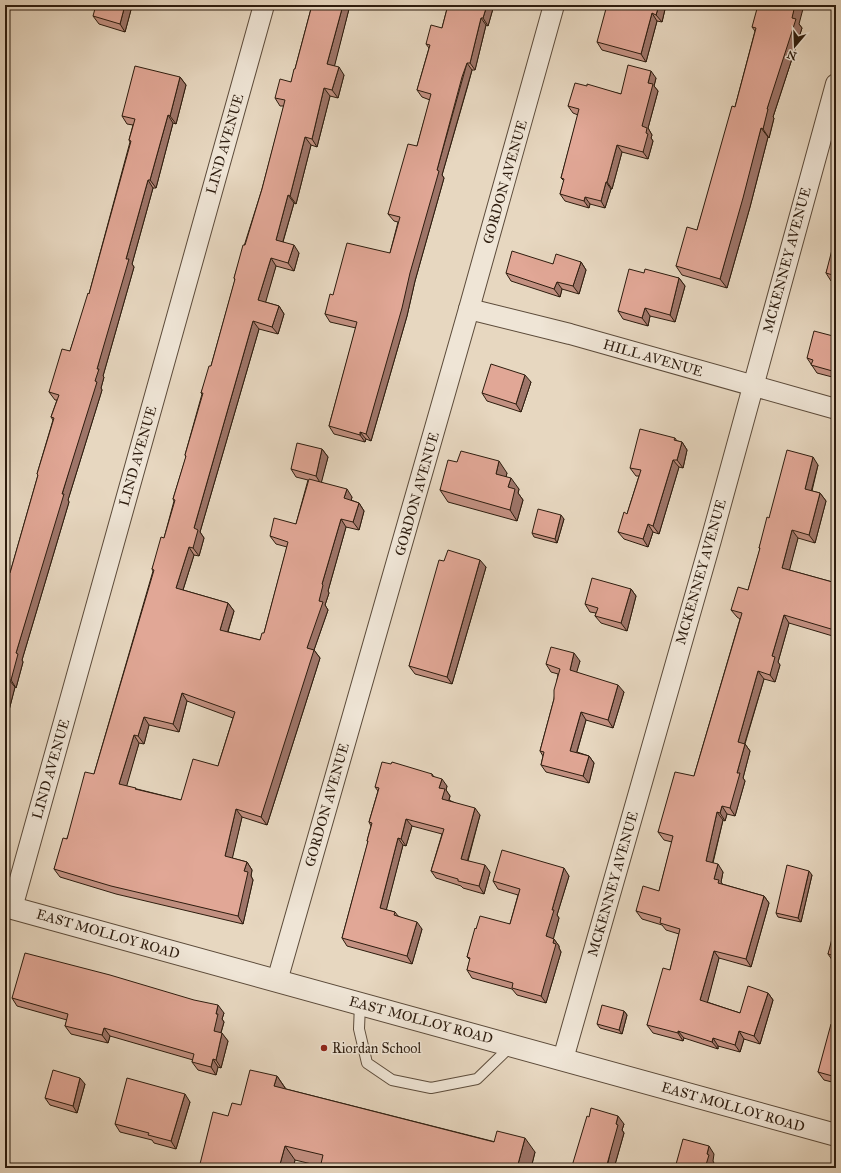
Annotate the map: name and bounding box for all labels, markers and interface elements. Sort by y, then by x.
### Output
north arrow [775,26,815,66]
text: N [785,47,798,63]
street label: LIND AVENUE [203,92,247,196]
street label: GORDON AVENUE [479,118,531,246]
street label: MCKENNEY AVENUE [759,185,815,335]
street label: HILL AVENUE [601,336,705,380]
street label: LIND AVENUE [116,404,160,508]
street label: GORDON AVENUE [391,430,443,558]
street label: MCKENNEY AVENUE [672,497,730,647]
street label: LIND AVENUE [29,717,73,821]
street label: GORDON AVENUE [301,741,353,869]
street label: MCKENNEY AVENUE [584,809,642,959]
street label: EAST MOLLOY ROAD [34,905,182,963]
street label: EAST MOLLOY ROAD [347,993,495,1047]
place label: Riordan School [332,1040,421,1057]
marker: Riordan School [319,1043,329,1053]
street label: EAST MOLLOY ROAD [659,1078,807,1136]

